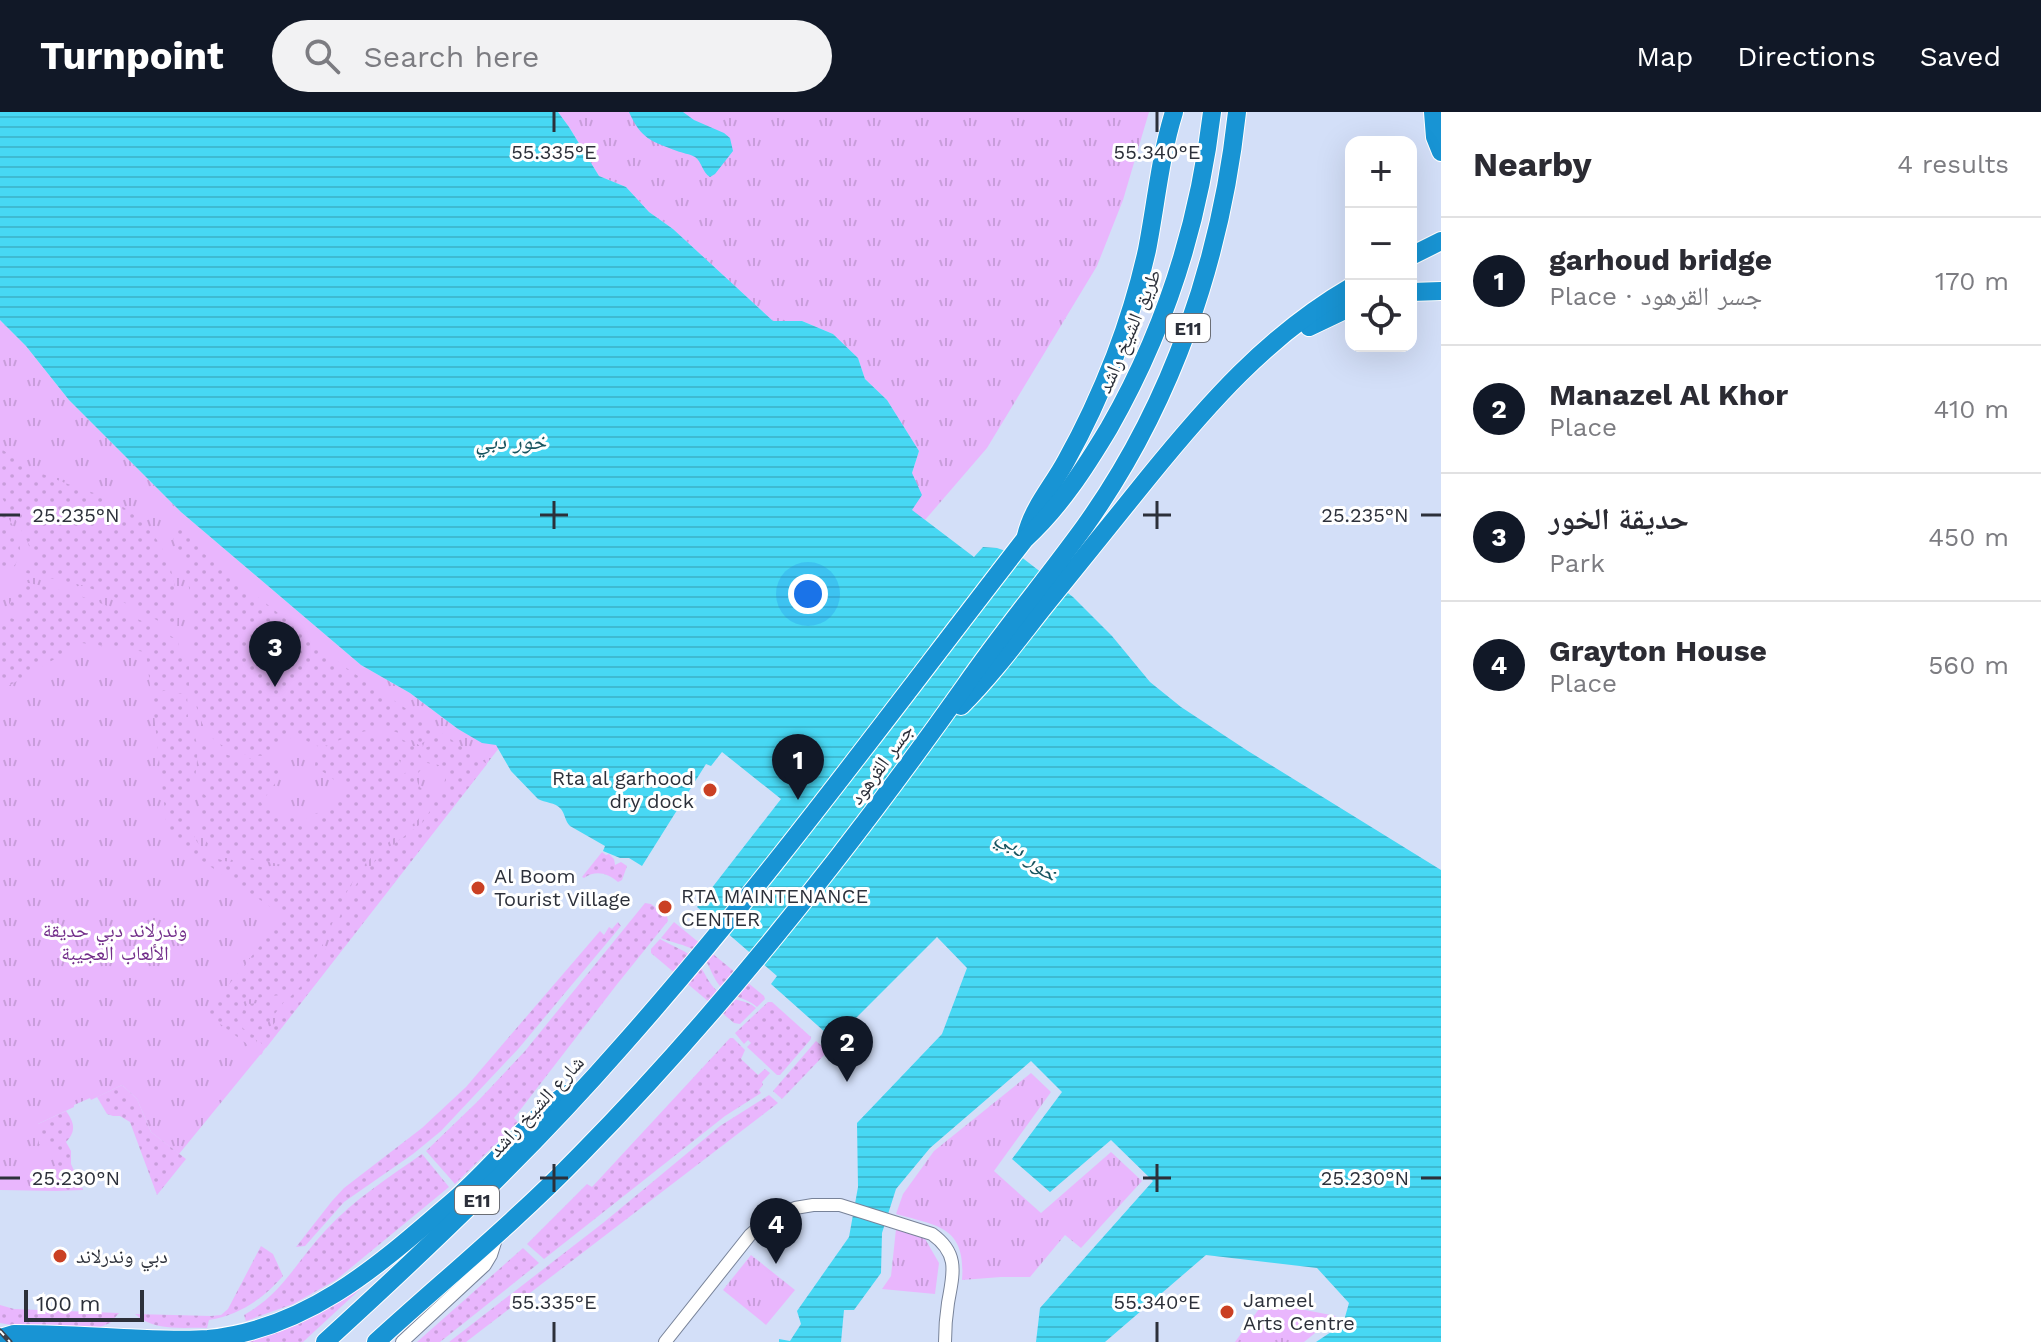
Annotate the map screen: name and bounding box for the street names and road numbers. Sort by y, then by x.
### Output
street label: طريق الشيخ راشد [1092,265,1167,397]
road number: E11 [1166,314,1210,342]
street label: جسر القرهود [844,719,918,809]
street label: شارع الشيخ راشد [483,1050,590,1162]
road number: E11 [455,1186,499,1214]

